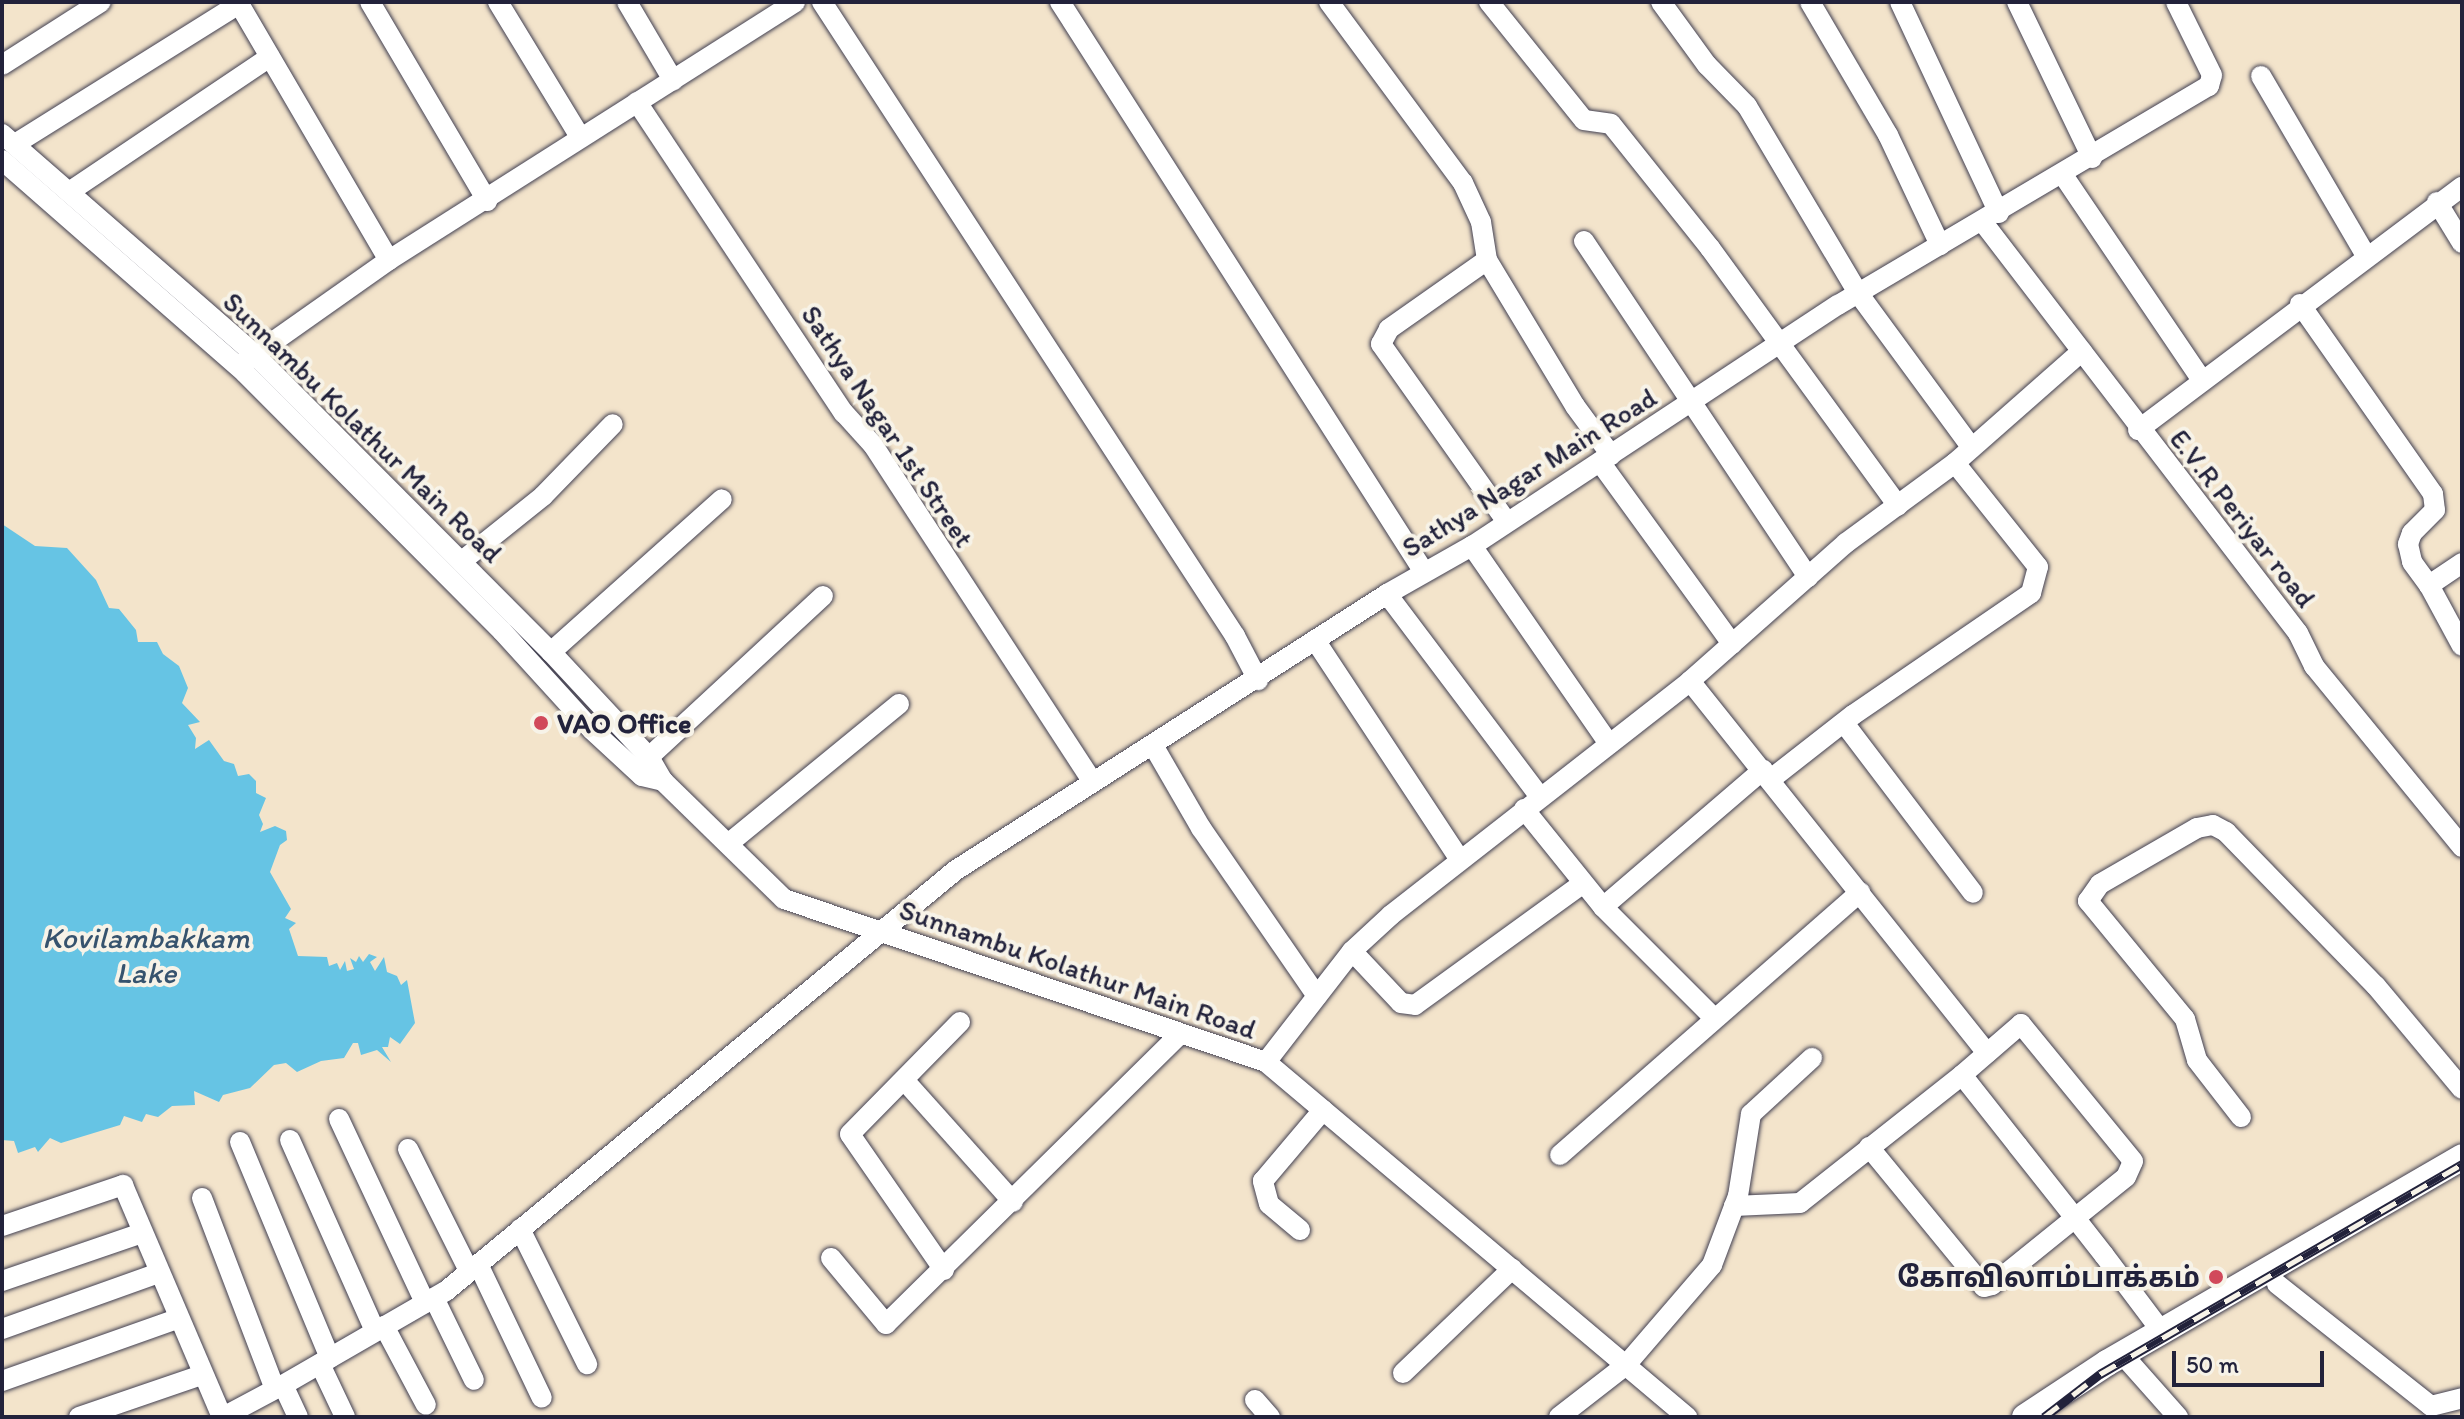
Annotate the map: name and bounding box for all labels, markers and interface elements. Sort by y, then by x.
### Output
street label: Sunnambu Kolathur Main Road [217,285,509,569]
street label: Sathya Nagar 1st Street [795,299,981,553]
street label: Sathya Nagar Main Road [1396,380,1662,564]
street label: E.V.R Periyar road [2163,423,2323,613]
place label: VAO Office [557,706,692,740]
marker: VAO Office [532,714,550,732]
street label: Sunnambu Kolathur Main Road [896,892,1260,1046]
water label: Kovilambakkam Lake [42,920,250,990]
place label: கோவிலாம்பாக்கம் [1897,1260,2200,1294]
marker: கோவிலாம்பாக்கம் [2207,1268,2225,1286]
scale bar [2176,1335,2328,1385]
text: 50 m [2186,1350,2239,1379]

